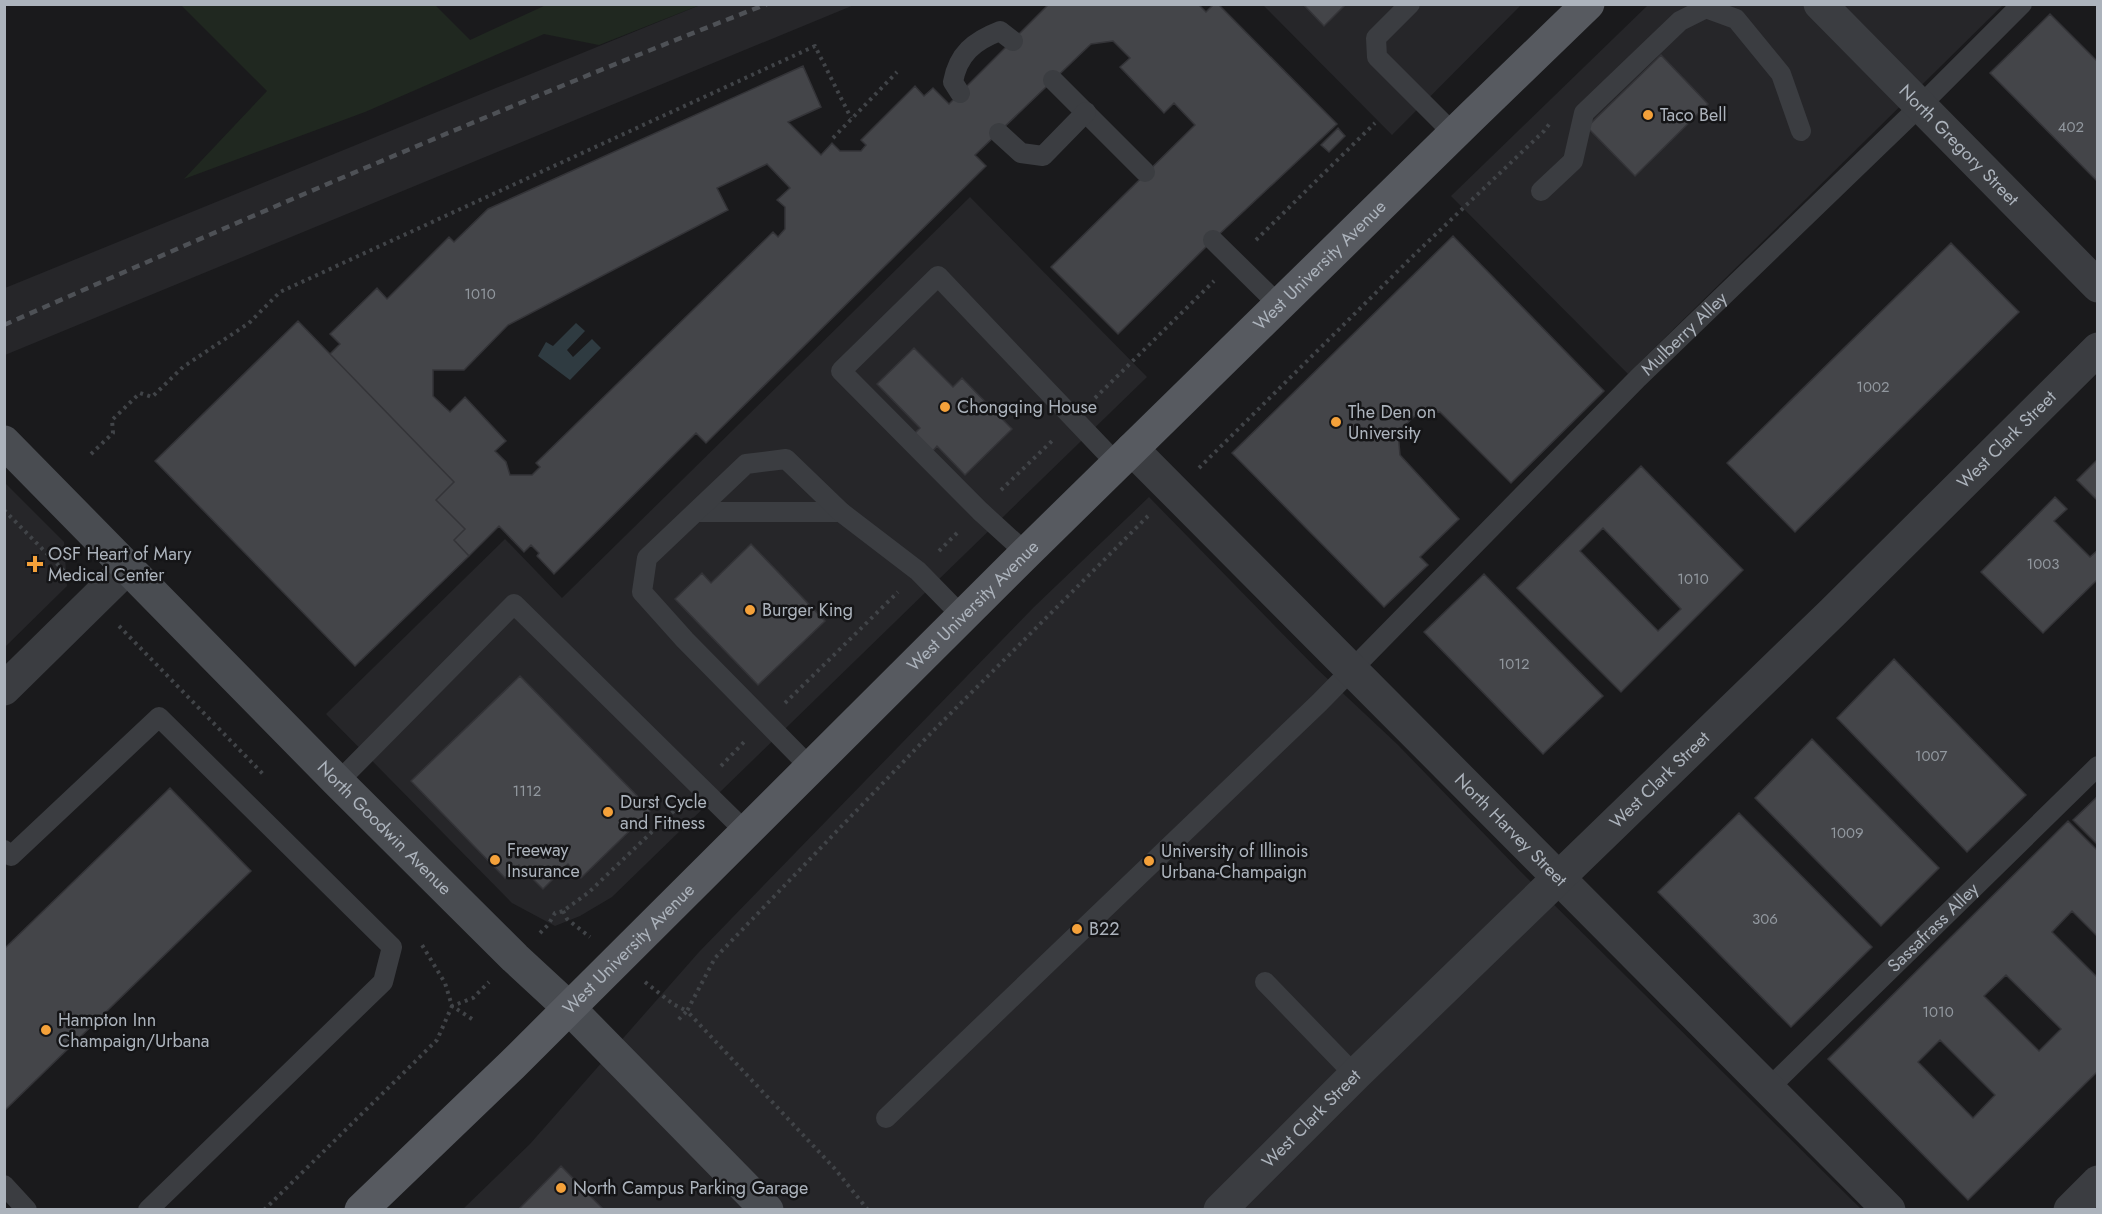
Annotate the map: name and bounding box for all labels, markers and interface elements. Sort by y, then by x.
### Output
street label: North Gregory Street [1893,78,2025,212]
place label: Taco Bell [1660,102,1727,128]
marker: Taco Bell [1641,108,1655,122]
house number: 402 [2058,116,2084,138]
street label: West University Avenue [1247,194,1392,336]
house number: 1010 [464,283,496,305]
street label: Mulberry Alley [1635,286,1733,382]
house number: 1002 [1856,376,1890,398]
street label: West Clark Street [1951,384,2063,495]
place label: Chongqing House [957,394,1097,420]
place label: The Den on University [1348,399,1436,446]
marker: Chongqing House [938,400,952,414]
marker: The Den on University [1329,415,1343,429]
street label: West University Avenue [901,534,1045,677]
place label: OSF Heart of Mary Medical Center [48,541,192,588]
house number: 1003 [2027,553,2059,575]
marker: OSF Heart of Mary Medical Center [26,555,44,573]
house number: 1010 [1677,568,1709,590]
place label: Burger King [762,597,853,623]
marker: Burger King [743,603,757,617]
house number: 1012 [1498,653,1530,675]
street label: West Clark Street [1604,725,1716,835]
house number: 1007 [1915,745,1947,767]
street label: North Goodwin Avenue [311,755,458,901]
street label: North Harvey Street [1448,767,1573,893]
house number: 1112 [513,780,541,802]
place label: Durst Cycle and Fitness [620,789,707,836]
marker: Durst Cycle and Fitness [601,805,615,819]
house number: 1009 [1830,822,1864,844]
place label: Freeway Insurance [507,837,580,884]
place label: University of Illinois Urbana-Champaign [1161,838,1308,885]
marker: Freeway Insurance [488,853,502,867]
marker: University of Illinois Urbana-Champaign [1142,854,1156,868]
street label: West University Avenue [557,877,701,1020]
street label: Sassafrass Alley [1882,877,1985,978]
house number: 306 [1752,908,1778,930]
place label: B22 [1089,916,1120,942]
marker: B22 [1070,922,1084,936]
house number: 1010 [1922,1001,1954,1023]
place label: Hampton Inn Champaign/Urbana [58,1007,210,1054]
marker: Hampton Inn Champaign/Urbana [39,1023,53,1037]
street label: West Clark Street [1256,1063,1367,1174]
place label: North Campus Parking Garage [573,1175,808,1201]
marker: North Campus Parking Garage [554,1181,568,1195]

